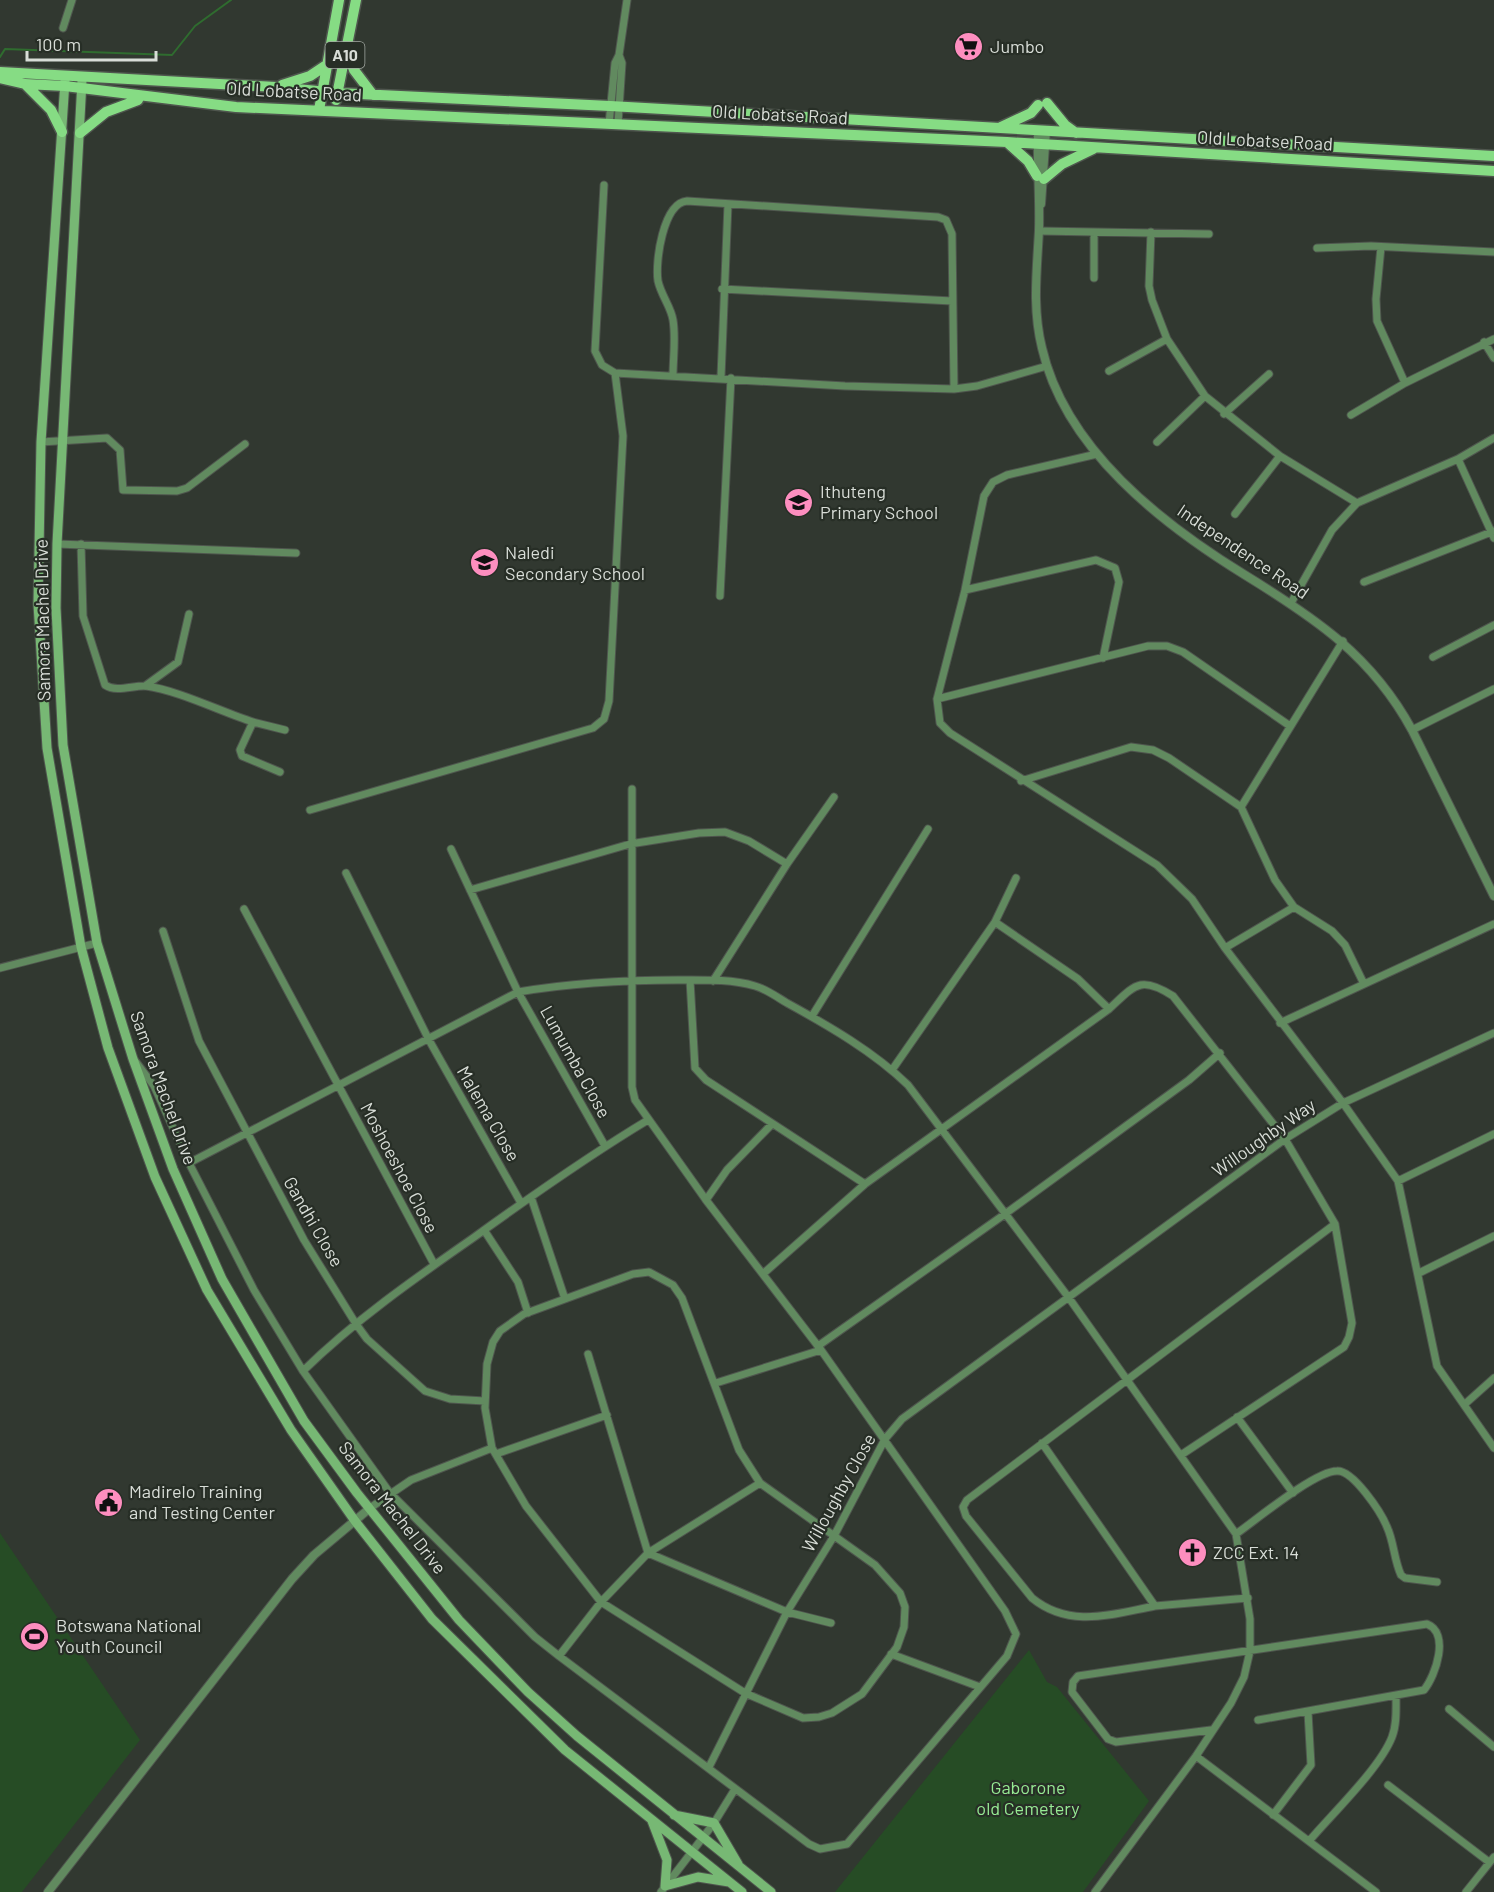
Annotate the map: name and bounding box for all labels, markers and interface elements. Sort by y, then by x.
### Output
scale bar [27,24,156,62]
supermarket icon: Jumbo [953,31,985,63]
text: 100 m [36,33,81,55]
place label: Jumbo [990,35,1044,57]
road number: A10 [326,42,364,68]
street label: Old Lobatse Road [226,76,363,106]
street label: Old Lobatse Road [712,99,849,129]
street label: Old Lobatse Road [1197,125,1334,155]
place label: Ithuteng Primary School [820,480,938,523]
school or university icon: Ithuteng Primary School [783,486,815,518]
street label: Independence Road [1174,499,1314,603]
street label: Samora Machel Drive [30,539,54,701]
place label: Naledi Secondary School [505,541,645,584]
school or university icon: Naledi Secondary School [468,547,500,579]
street label: Lumumba Close [536,1002,616,1122]
street label: Samora Machel Drive [126,1008,202,1168]
street label: Malema Close [453,1062,525,1165]
street label: Willoughby Way [1207,1093,1319,1181]
street label: Moshoeshoe Close [356,1099,444,1237]
street label: Gandhi Close [279,1172,349,1271]
street label: Willoughby Close [796,1429,880,1556]
street label: Samora Machel Drive [334,1437,451,1578]
place label: Madirelo Training and Testing Center [129,1480,275,1523]
public building icon: Madirelo Training and Testing Center [92,1486,124,1518]
church icon: ZCC Ext. 14 [1176,1537,1208,1569]
place label: ZCC Ext. 14 [1213,1541,1299,1563]
place label: Botswana National Youth Council [56,1614,201,1657]
sports icon: Botswana National Youth Council [19,1620,51,1652]
park label: Gaborone old Cemetery [976,1776,1080,1819]

